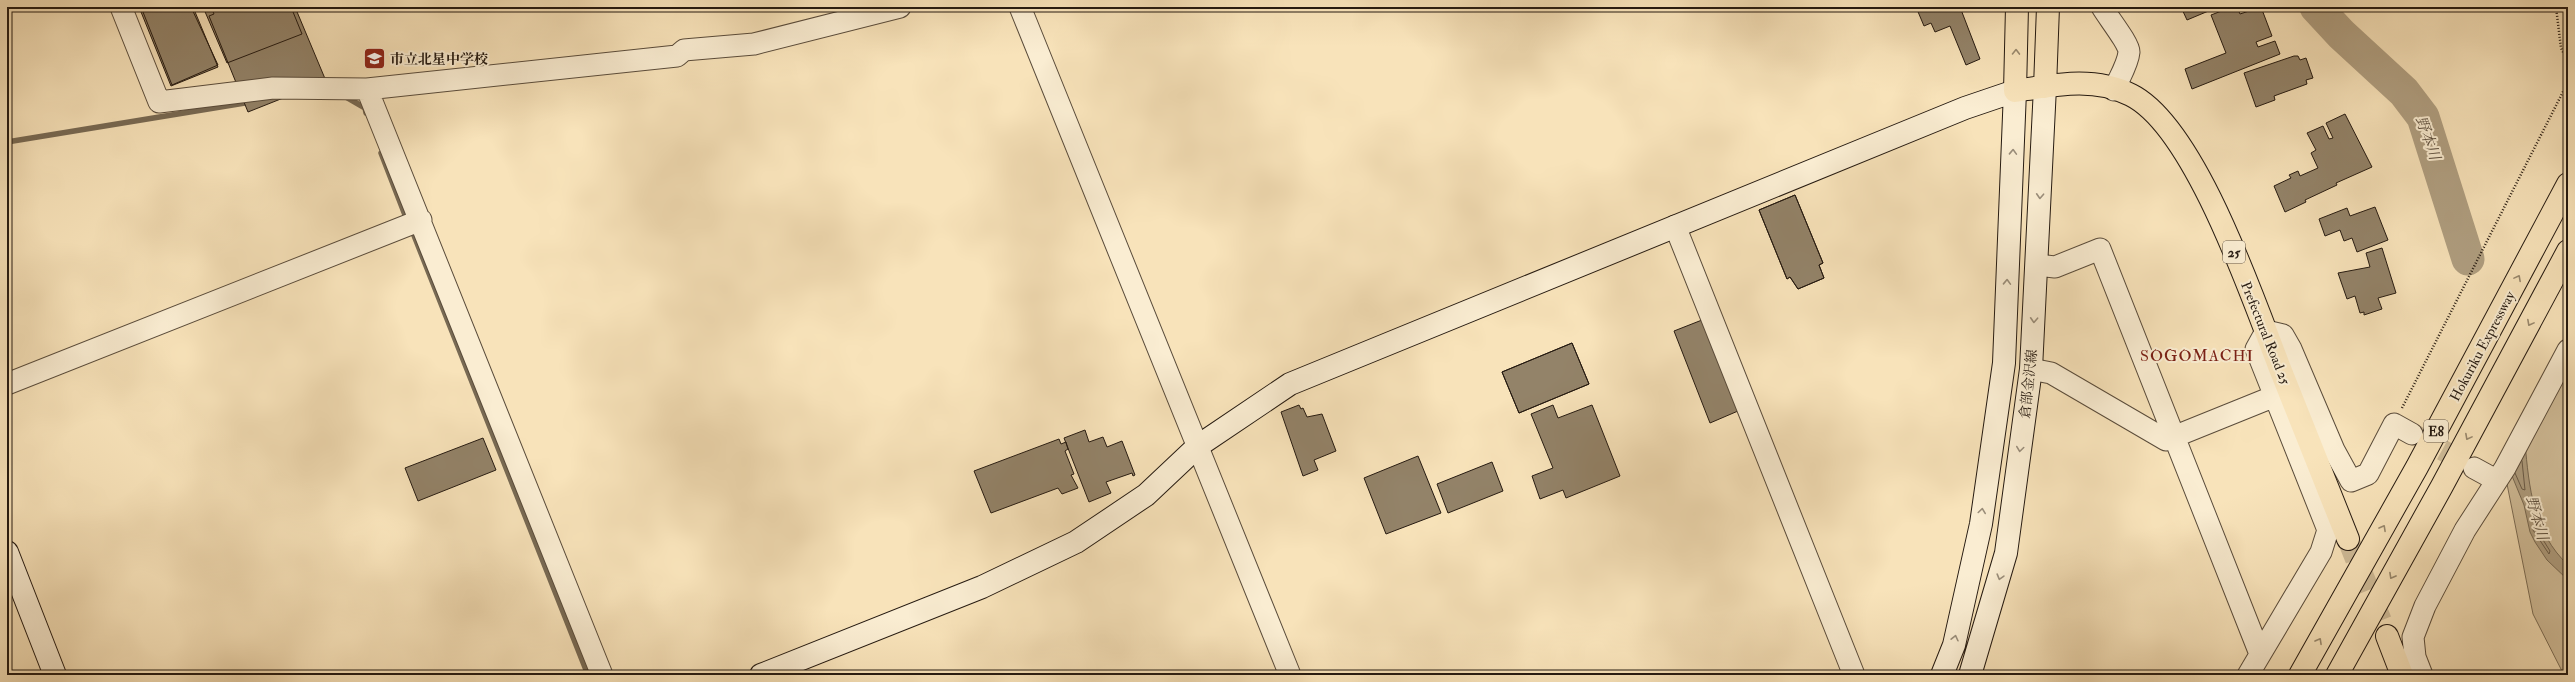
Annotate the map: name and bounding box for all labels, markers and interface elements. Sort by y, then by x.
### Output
school or university icon: 市立北星中学校 [361,46,387,72]
one-way arrow [2012,49,2020,55]
place label: 市立北星中学校 [390,51,488,68]
water label: 野本川 [2411,114,2445,164]
one-way arrow [2009,149,2017,155]
one-way arrow [2036,193,2044,199]
road number: 25 [2223,241,2245,263]
one-way arrow [2513,275,2521,282]
one-way arrow [2003,279,2012,285]
street label: Prefectural Road 25 [2237,279,2294,388]
street label: Hokuriku Expressway [2446,288,2520,404]
one-way arrow [2030,317,2038,323]
one-way arrow [2527,319,2534,326]
district label: SOGOMACHI [2140,346,2254,366]
street label: 倉部金沢線 [2016,348,2041,420]
road number: E8 [2424,420,2448,442]
one-way arrow [2466,433,2473,441]
one-way arrow [2016,446,2025,452]
water label: 野本川 [2521,494,2552,544]
one-way arrow [1977,508,1986,514]
one-way arrow [2378,525,2385,532]
one-way arrow [2390,572,2397,579]
one-way arrow [1996,574,2004,581]
one-way arrow [1950,635,1959,642]
one-way arrow [2315,638,2322,645]

